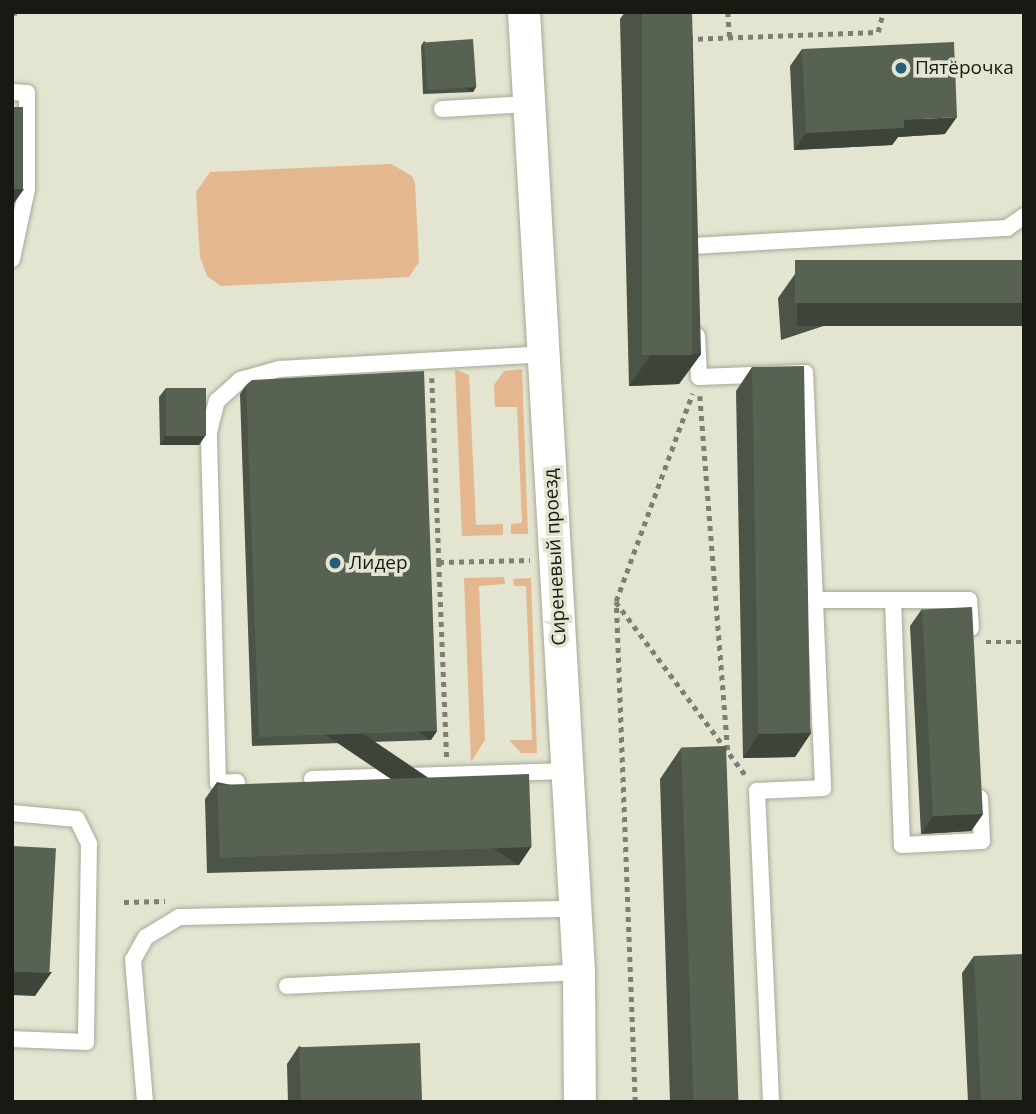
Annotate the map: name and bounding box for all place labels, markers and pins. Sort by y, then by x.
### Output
place label: Пятёрочка [915,57,1014,79]
marker: Пятёрочка [893,60,909,76]
place label: Лидер [349,552,408,574]
marker: Лидер [327,555,343,571]

